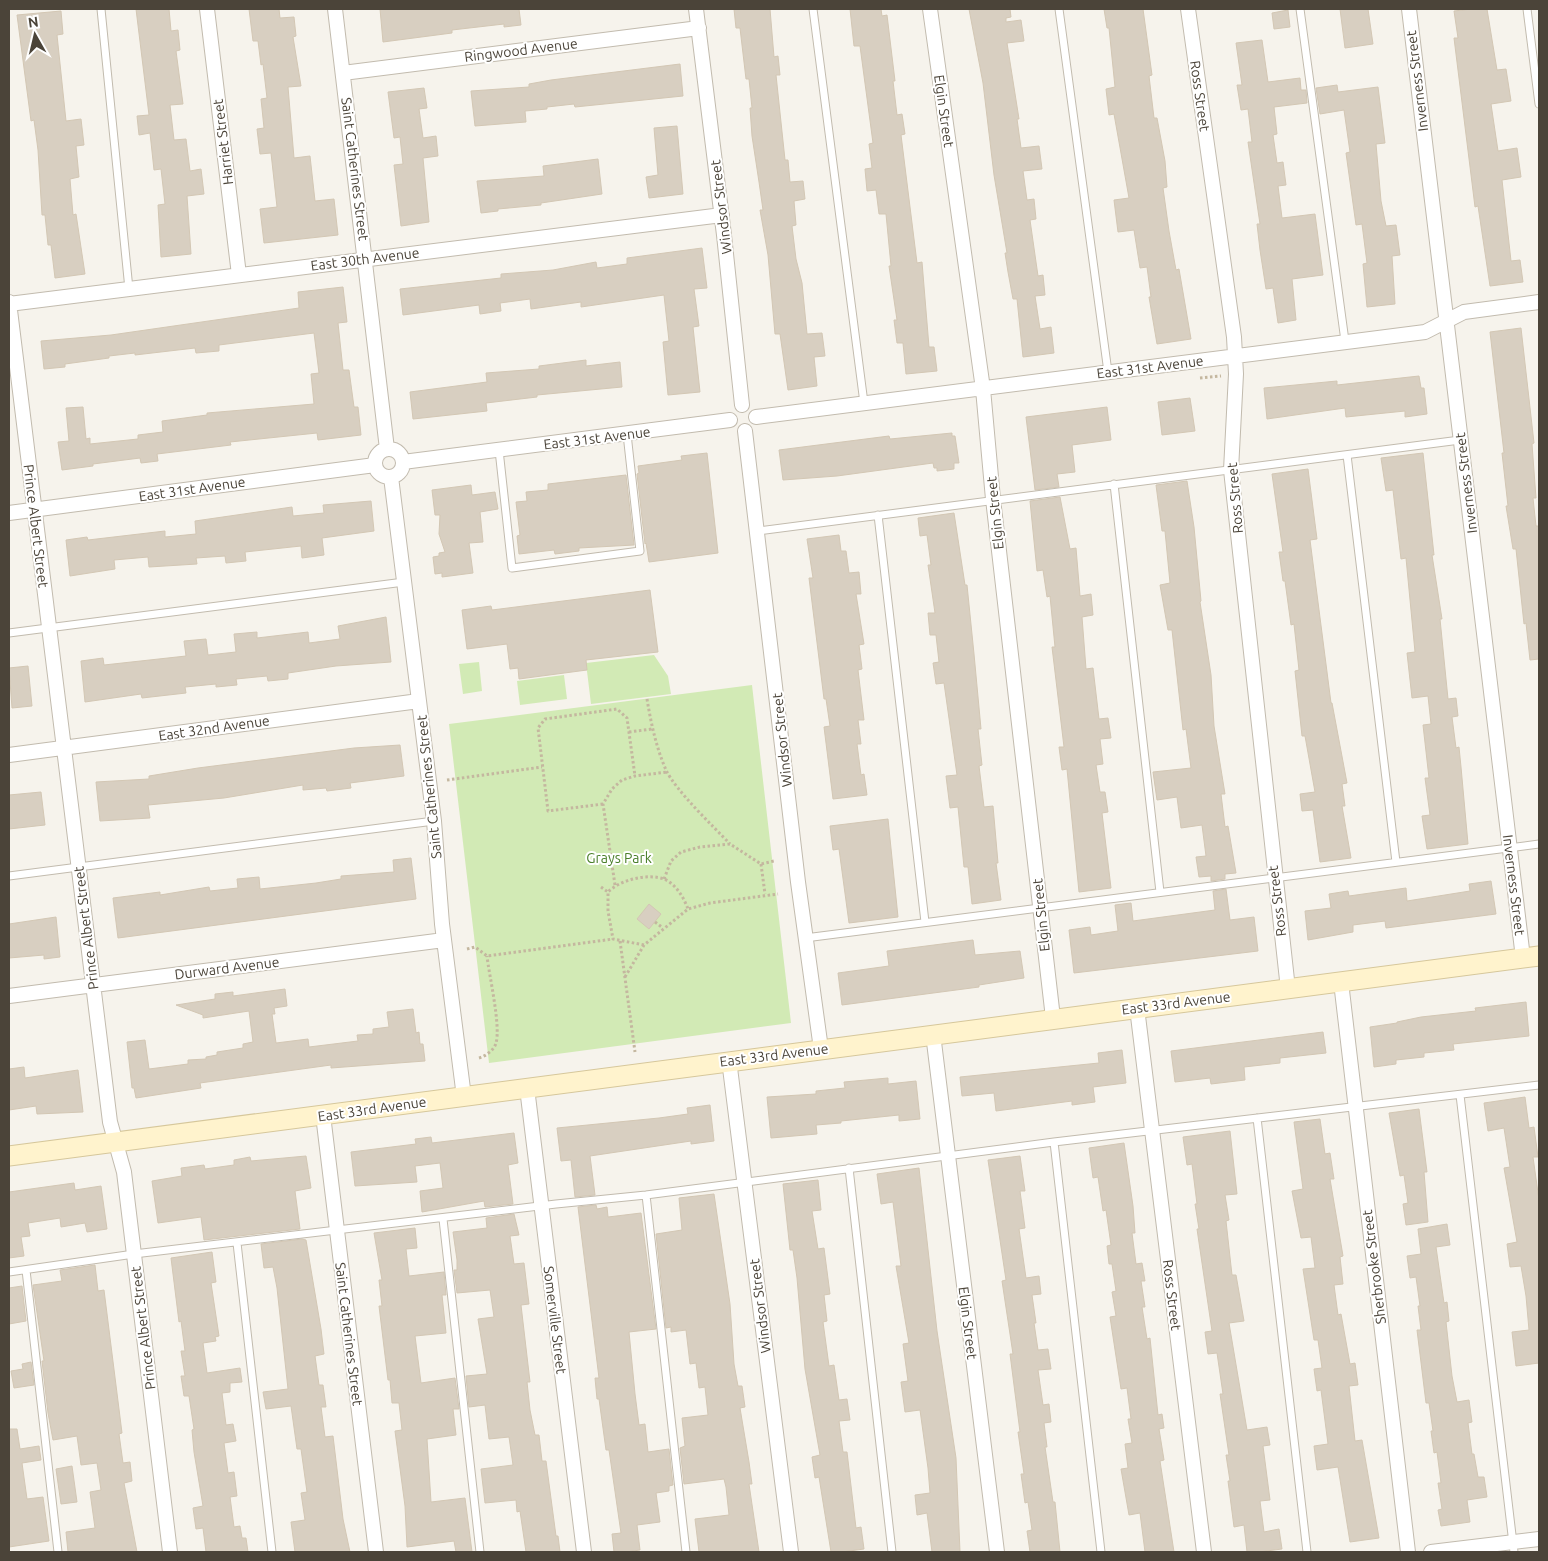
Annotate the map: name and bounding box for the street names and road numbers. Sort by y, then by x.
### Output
street label: Inverness Street [1403,29,1431,132]
street label: Ringwood Avenue [463,35,579,65]
street label: Ross Street [1187,60,1213,133]
street label: Elgin Street [931,74,957,149]
street label: Saint Catherines Street [338,96,372,242]
street label: Harriet Street [210,98,236,186]
street label: Windsor Street [707,159,735,255]
street label: East 30th Avenue [310,244,420,274]
street label: East 31st Avenue [1096,353,1204,381]
street label: East 31st Avenue [543,424,651,452]
street label: Inverness Street [1452,431,1480,534]
street label: Ross Street [1224,461,1246,534]
street label: Prince Albert Street [20,463,52,589]
street label: East 31st Avenue [138,474,246,504]
street label: Elgin Street [983,475,1007,550]
street label: Windsor Street [769,692,795,788]
street label: East 32nd Avenue [157,712,271,744]
street label: Saint Catherines Street [413,714,445,860]
street label: Inverness Street [1500,834,1528,937]
street label: Ross Street [1265,864,1289,937]
street label: Prince Albert Street [70,865,102,991]
street label: Elgin Street [1029,877,1053,952]
street label: Durward Avenue [174,954,280,982]
street label: East 33rd Avenue [1121,988,1231,1018]
street label: East 33rd Avenue [719,1040,829,1070]
street label: East 33rd Avenue [317,1093,427,1125]
street label: Sherbrooke Street [1359,1208,1389,1325]
street label: Windsor Street [746,1258,774,1354]
street label: Ross Street [1160,1259,1184,1332]
street label: Saint Catherines Street [332,1261,366,1407]
street label: Prince Albert Street [127,1265,159,1391]
street label: Somerville Street [540,1265,570,1375]
street label: Elgin Street [956,1286,980,1361]

